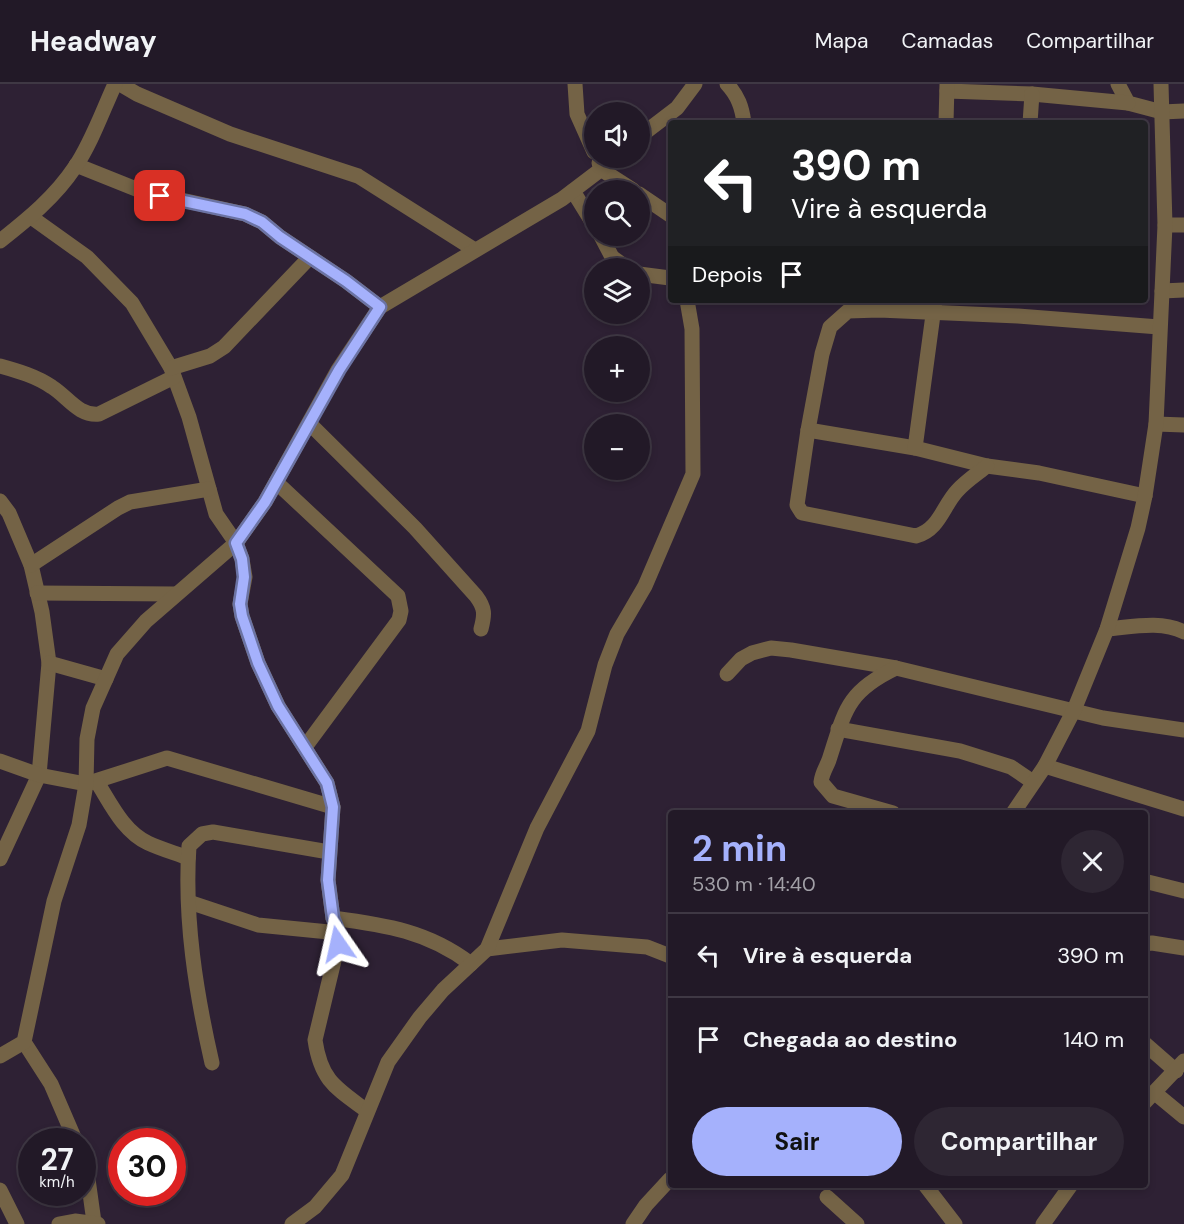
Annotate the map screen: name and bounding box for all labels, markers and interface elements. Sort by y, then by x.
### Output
text: Headway [30,23,157,60]
text: Mapa [815,27,868,55]
text: Camadas [901,27,993,55]
text: Compartilhar [1026,27,1154,55]
map controls [584,102,650,480]
button: sound [584,102,650,168]
text: 390 m [791,138,921,193]
icon: left [692,144,770,222]
pin [134,170,185,221]
icon: arrive [143,179,176,212]
button: search [584,180,650,246]
text: Vire à esquerda [791,191,987,226]
button: layers [584,258,650,324]
icon: arrive [775,258,808,291]
text: Depois [692,260,763,289]
button: + [584,336,650,402]
button: − [584,414,650,480]
text: 2 min [692,825,787,872]
button: close [1061,830,1124,893]
text: 530 m · 14:40 [692,871,816,897]
position arrow [306,912,370,976]
icon: left [692,939,725,972]
text: Vire à esquerda [743,941,912,970]
text: 390 m [1057,941,1124,970]
icon: arrive [692,1023,725,1056]
text: Chegada ao destino [743,1025,957,1054]
text: 140 m [1063,1025,1124,1054]
button: Sair [692,1107,902,1176]
button: Compartilhar [914,1107,1124,1176]
speed limit sign: 30 [108,1128,186,1206]
text: 27 [40,1140,74,1179]
text: km/h [39,1172,75,1192]

